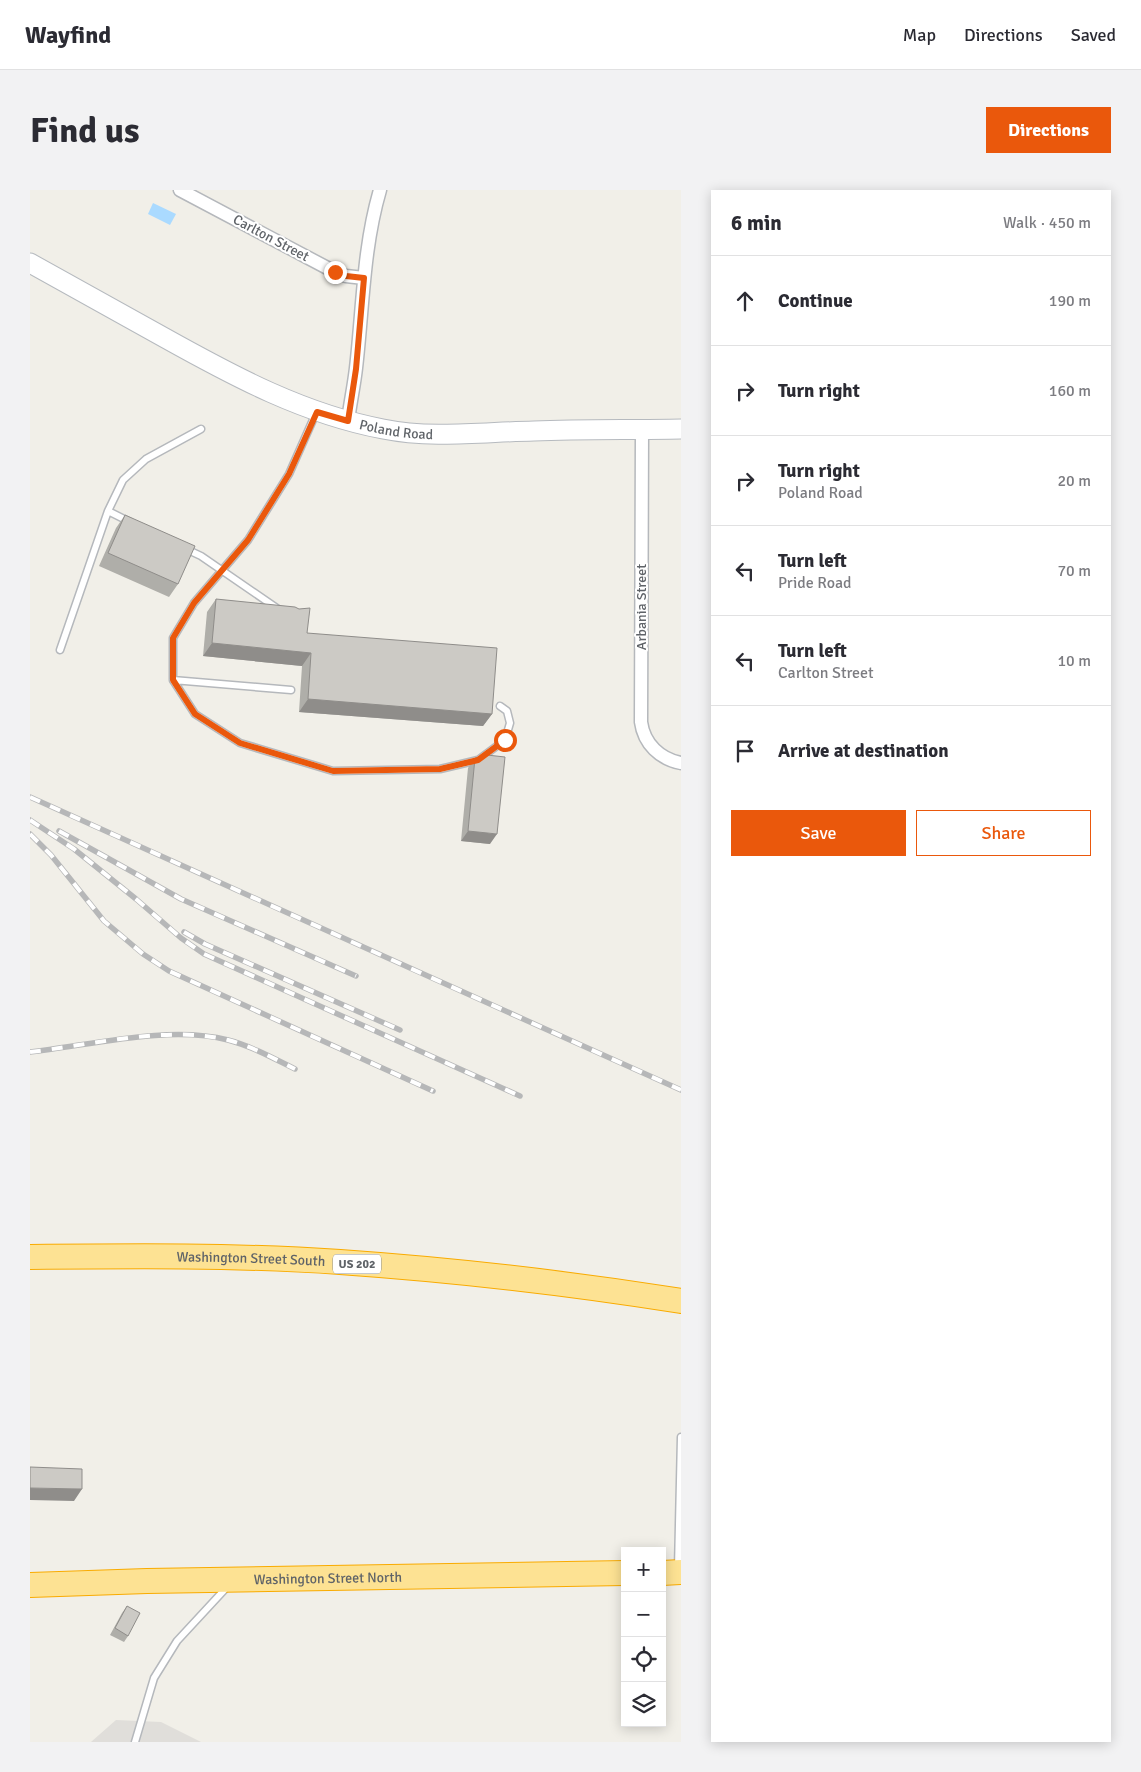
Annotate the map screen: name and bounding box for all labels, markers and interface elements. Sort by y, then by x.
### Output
text: Wayfind [25,20,111,50]
text: Map [903,24,936,46]
text: Directions [964,24,1043,46]
text: Saved [1071,24,1116,46]
button: Directions [986,107,1111,153]
text: Find us [30,109,140,152]
text: 6 min [731,210,782,236]
street label: Carlton Street [230,211,312,265]
text: Walk · 450 m [1003,213,1091,233]
route end [324,261,347,284]
icon: ahead [731,287,759,315]
text: Continue [778,289,853,313]
text: 190 m [1049,291,1091,311]
icon: right [731,377,759,405]
text: Turn right [778,379,860,403]
text: 160 m [1049,381,1091,401]
street label: Poland Road [358,416,433,443]
text: Turn right [778,459,860,483]
icon: right [731,467,759,495]
text: 20 m [1057,471,1091,491]
text: Poland Road [778,483,863,503]
text: Turn left [778,549,847,573]
icon: left [731,557,759,585]
text: 70 m [1057,561,1091,581]
street label: Arbania Street [633,564,650,650]
text: Pride Road [778,573,852,593]
text: Turn left [778,639,847,663]
icon: left [731,647,759,675]
text: 10 m [1057,651,1091,671]
text: Carlton Street [778,663,874,683]
route start [494,729,517,752]
icon: arrive [731,737,759,765]
text: Arrive at destination [778,739,949,763]
button: Save [731,810,906,856]
button: Share [916,810,1091,856]
street label: Washington Street South [177,1248,326,1270]
road number: US 202 [333,1254,381,1274]
map controls [621,1547,666,1727]
button: + [621,1547,666,1592]
street label: Washington Street North [254,1568,402,1588]
button: − [621,1592,666,1637]
button: locate [621,1637,666,1682]
button: layers [621,1682,666,1727]

